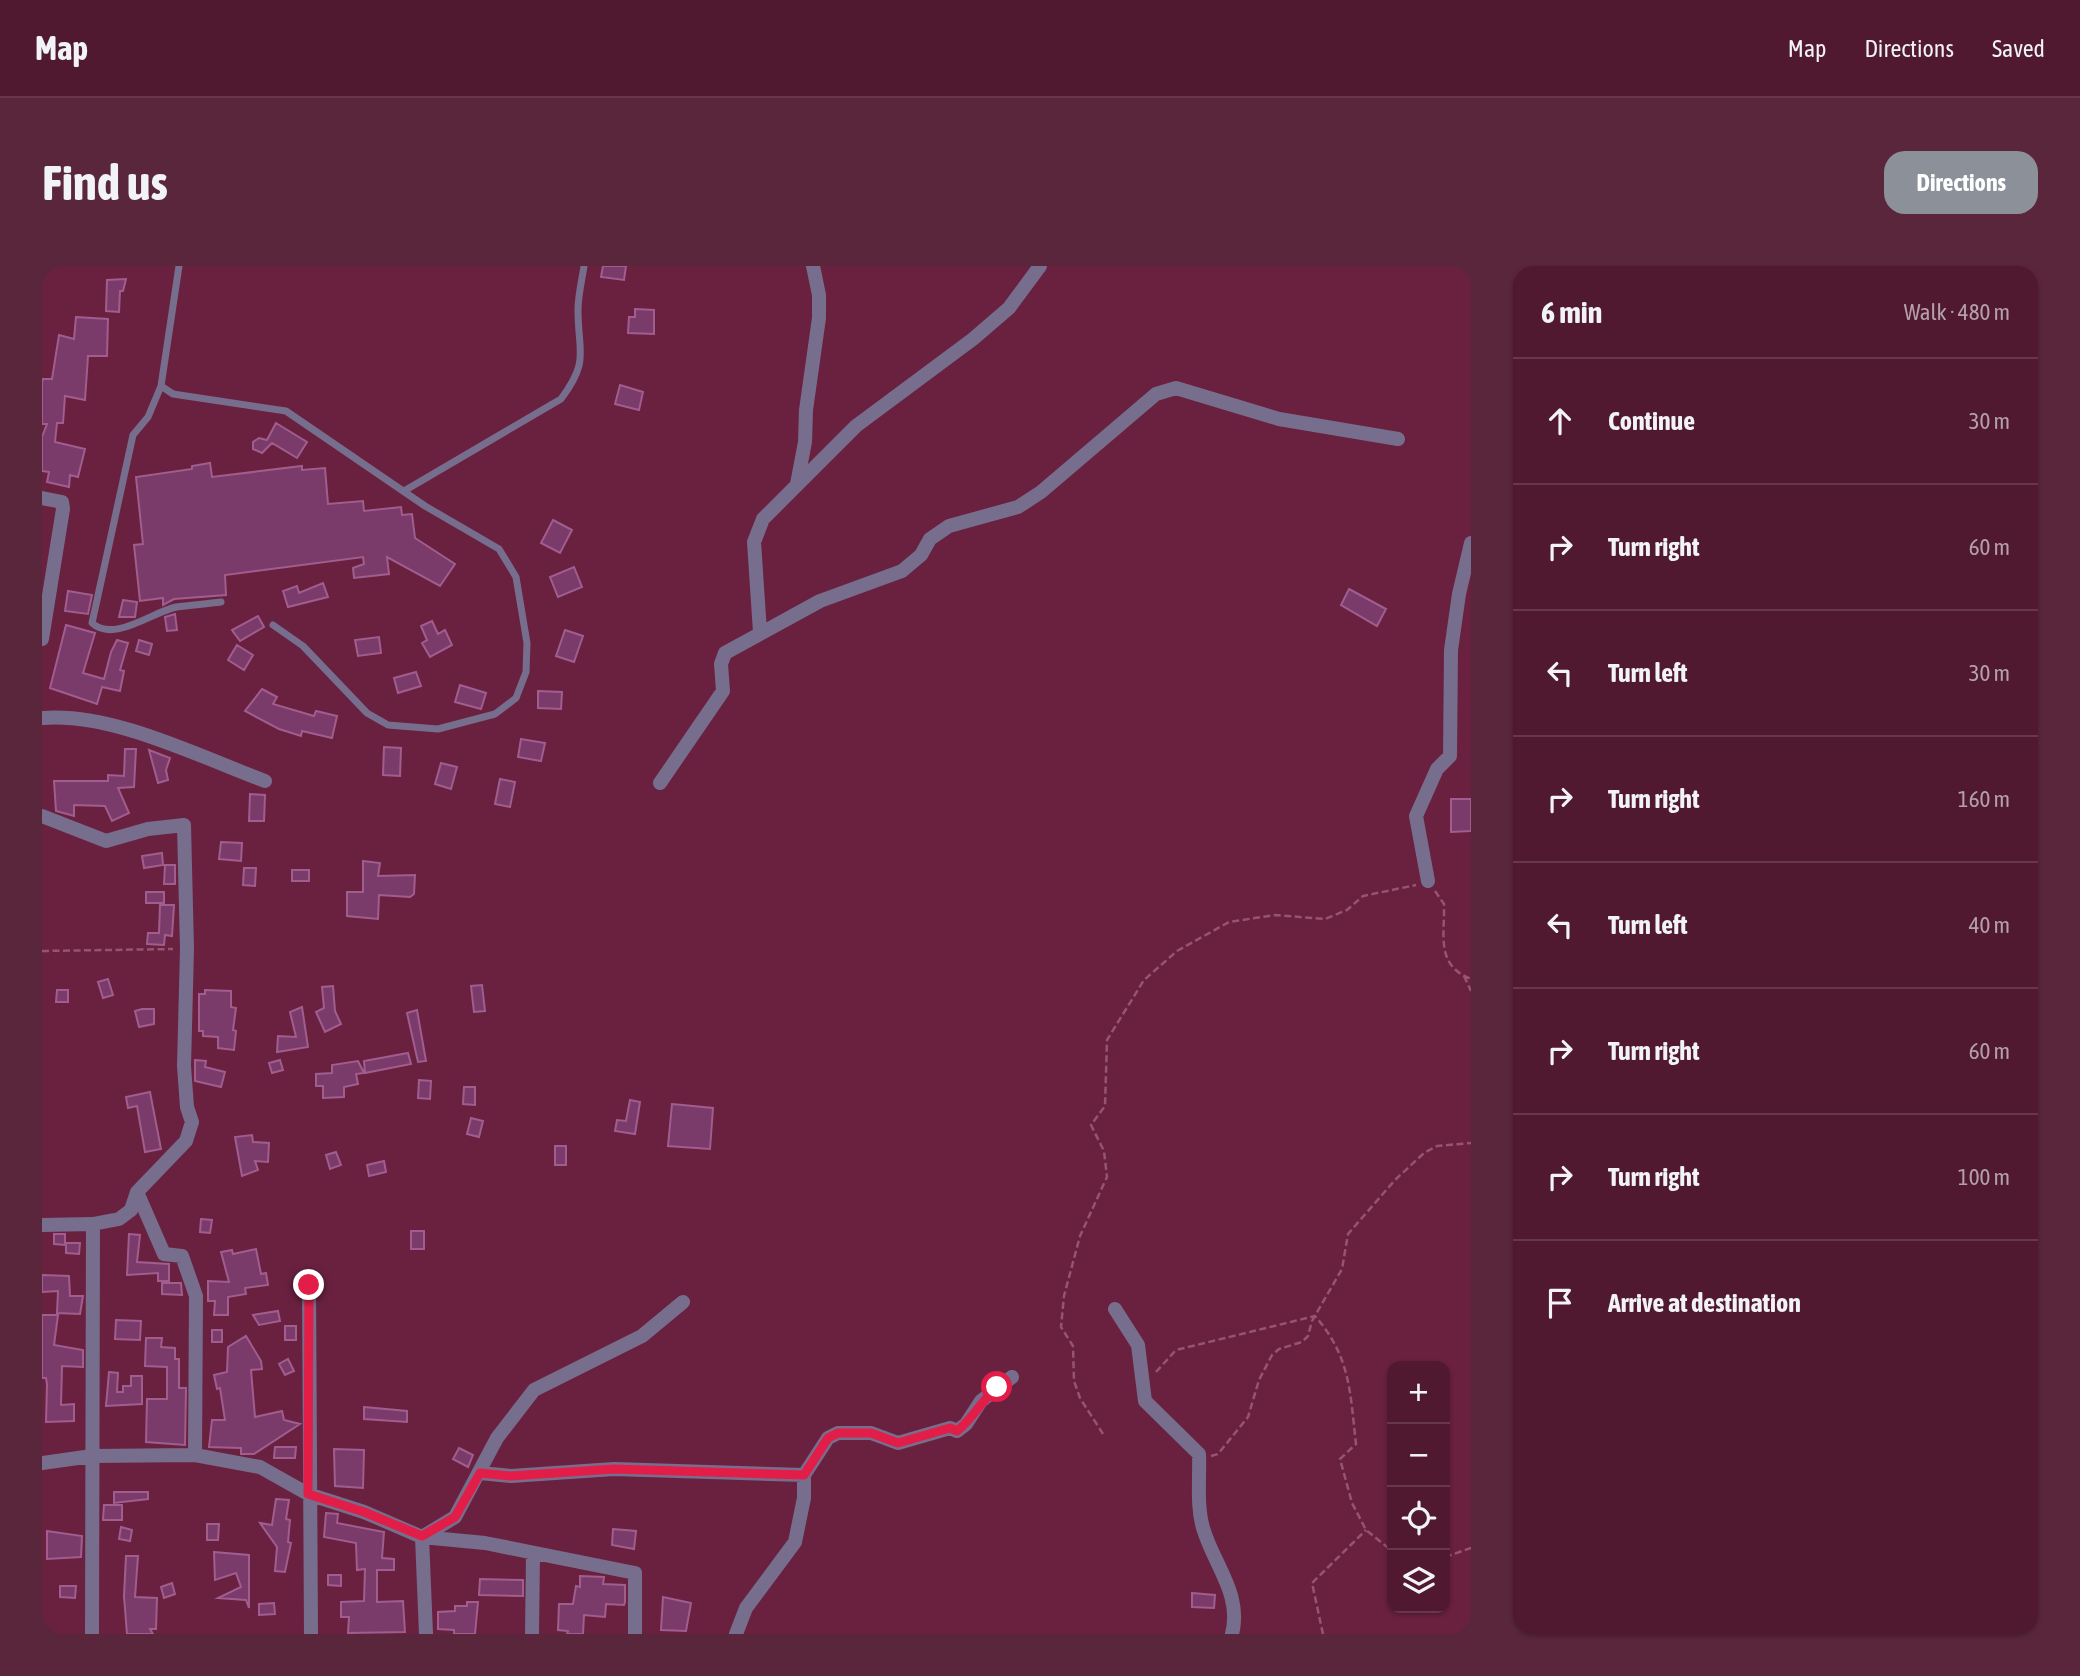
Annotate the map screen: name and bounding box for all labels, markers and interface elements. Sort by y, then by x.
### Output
text: Map [35,29,88,67]
text: Map [1788,35,1826,62]
text: Directions [1864,35,1954,62]
text: Saved [1992,35,2045,62]
button: Directions [1884,151,2038,214]
text: Find us [42,154,168,210]
text: 6 min [1541,295,1602,329]
text: Walk · 480 m [1904,299,2010,325]
icon: ahead [1541,402,1579,440]
text: Continue [1608,406,1695,436]
text: 30 m [1969,408,2010,434]
icon: right [1541,528,1579,566]
text: Turn right [1608,532,1699,562]
text: 60 m [1969,534,2010,560]
icon: left [1541,654,1579,692]
text: Turn left [1608,658,1688,688]
text: 30 m [1969,660,2010,686]
icon: right [1541,780,1579,818]
text: Turn right [1608,784,1699,814]
text: 160 m [1958,786,2010,812]
icon: left [1541,906,1579,944]
text: Turn left [1608,910,1688,940]
text: 40 m [1969,912,2010,938]
icon: right [1541,1032,1579,1070]
text: Turn right [1608,1036,1699,1066]
text: 60 m [1969,1038,2010,1064]
icon: right [1541,1158,1579,1196]
text: Turn right [1608,1162,1699,1192]
text: 100 m [1958,1164,2010,1190]
route end [293,1269,324,1300]
icon: arrive [1541,1284,1579,1322]
text: Arrive at destination [1608,1288,1801,1318]
map controls [1387,1361,1450,1613]
button: + [1387,1361,1450,1424]
route start [981,1371,1012,1402]
button: − [1387,1424,1450,1487]
button: locate [1387,1487,1450,1550]
button: layers [1387,1550,1450,1613]

